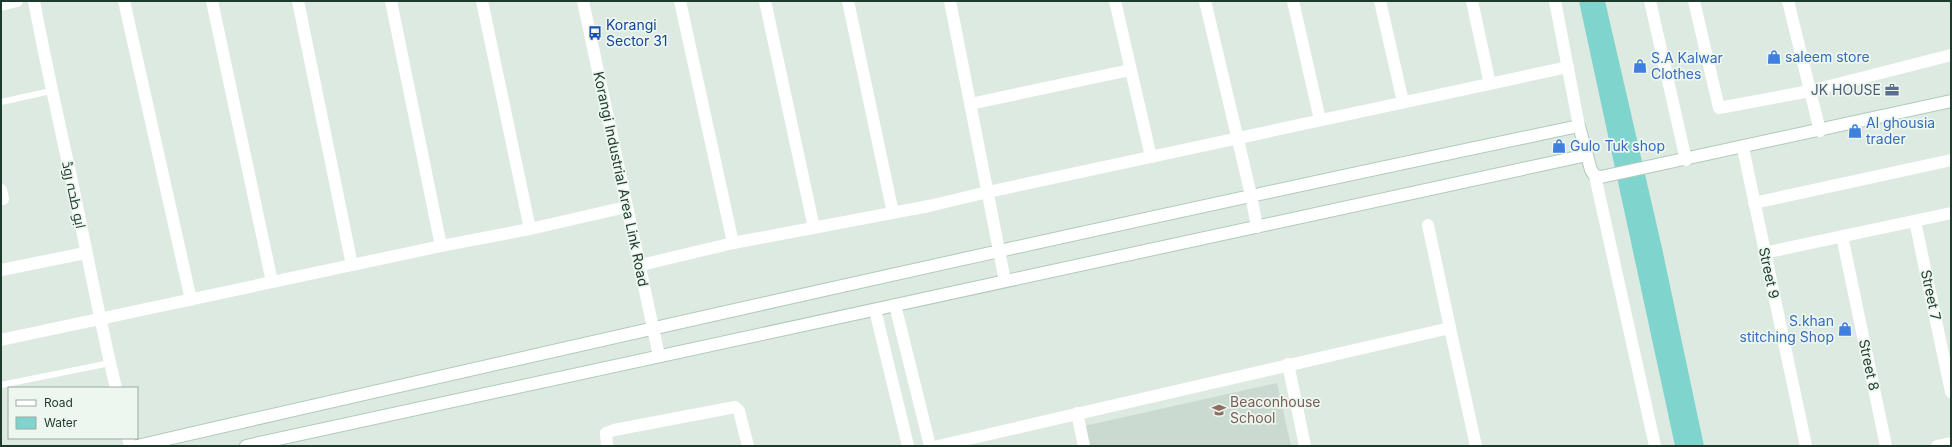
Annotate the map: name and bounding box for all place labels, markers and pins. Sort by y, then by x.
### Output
place label: Korangi Sector 31 [606,16,668,49]
bus stop icon: Korangi Sector 31 [587,25,603,41]
place label: saleem store [1785,48,1870,65]
place label: S.A Kalwar Clothes [1651,49,1723,82]
shop icon: saleem store [1766,49,1782,65]
shop icon: S.A Kalwar Clothes [1632,58,1648,74]
place label: JK HOUSE [1811,81,1881,98]
office icon: JK HOUSE [1884,82,1900,98]
place label: Al ghousia trader [1866,114,1935,147]
shop icon: Al ghousia trader [1847,123,1863,139]
place label: Gulo Tuk shop [1570,137,1665,154]
shop icon: Gulo Tuk shop [1551,138,1567,154]
place label: S.khan stitching Shop [1740,312,1834,345]
shop icon: S.khan stitching Shop [1837,321,1853,337]
place label: Beaconhouse School [1230,393,1321,426]
school or university icon: Beaconhouse School [1211,402,1227,418]

